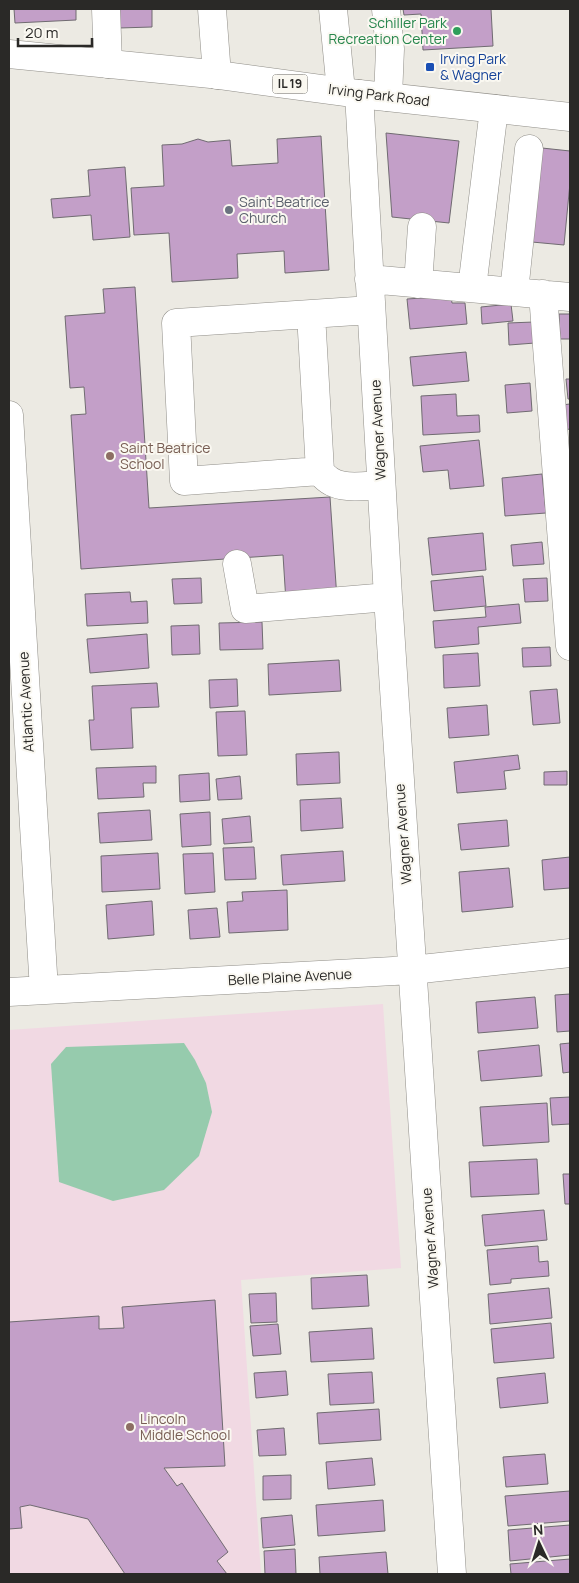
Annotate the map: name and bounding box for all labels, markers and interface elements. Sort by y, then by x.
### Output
place label: Schiller Park Recreation Center [328,13,448,48]
scale bar [18,15,91,47]
text: 20 m [25,22,58,43]
marker: Schiller Park Recreation Center [451,25,463,37]
place label: Irving Park & Wagner [440,49,507,84]
marker: Irving Park & Wagner [424,61,436,73]
road number: IL 19 [272,74,308,94]
street label: Irving Park Road [327,79,431,110]
place label: Saint Beatrice Church [239,192,329,227]
marker: Saint Beatrice Church [223,204,235,216]
street label: Wagner Avenue [365,379,390,481]
place label: Saint Beatrice School [120,438,210,473]
marker: Saint Beatrice School [104,450,116,462]
street label: Atlantic Avenue [13,651,38,753]
street label: Wagner Avenue [390,783,415,885]
street label: Belle Plaine Avenue [227,964,353,989]
street label: Wagner Avenue [417,1187,442,1289]
place label: Lincoln Middle School [140,1409,230,1444]
marker: Lincoln Middle School [124,1421,136,1433]
north arrow [514,1518,564,1568]
text: N [532,1520,544,1539]

